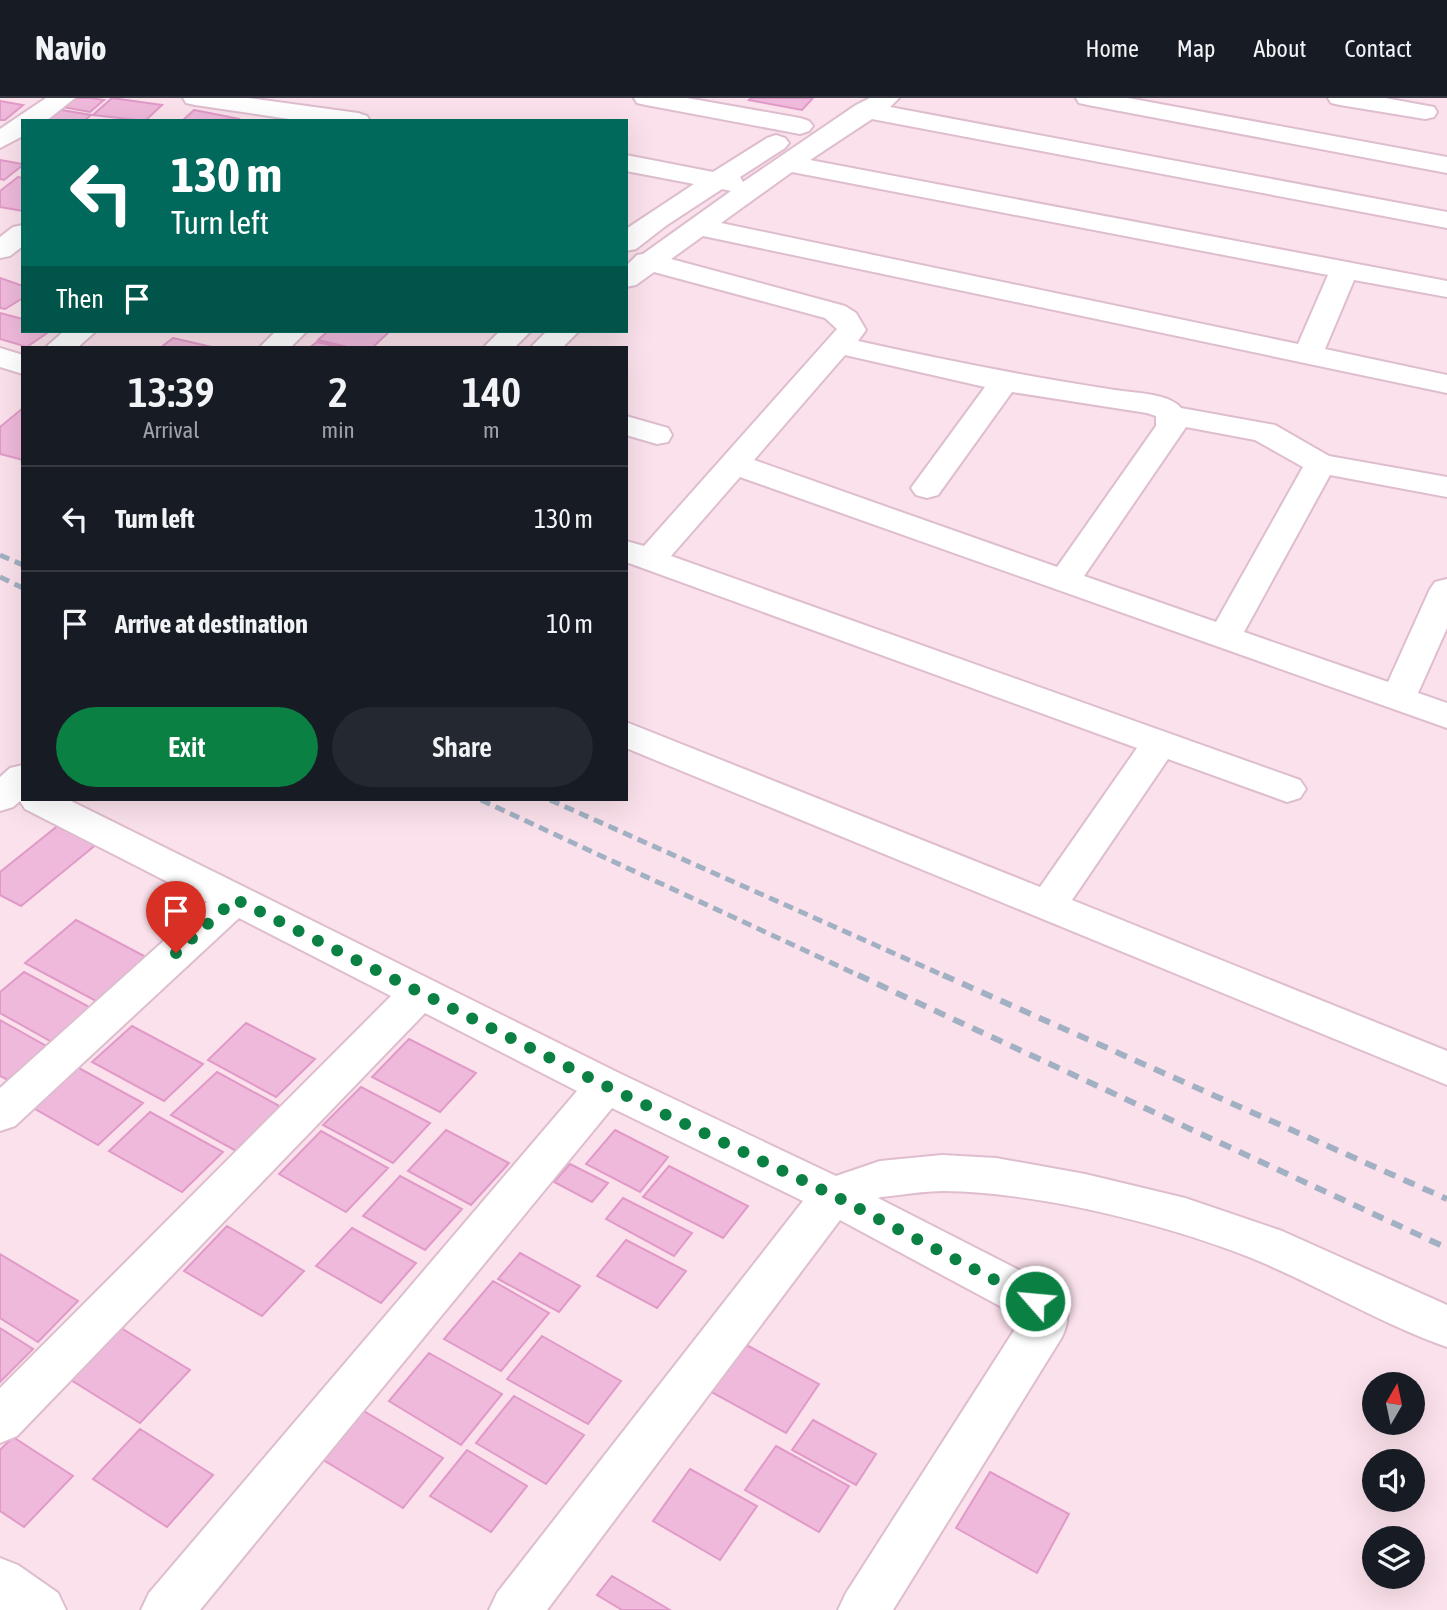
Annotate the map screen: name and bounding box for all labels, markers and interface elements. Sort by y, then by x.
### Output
text: Navio [35,29,107,67]
text: Home [1085,35,1139,62]
text: Map [1177,35,1215,62]
text: About [1253,35,1306,62]
text: Contact [1344,35,1412,62]
text: 130 m [171,146,282,202]
icon: left [56,147,147,238]
text: Turn left [171,204,269,241]
icon: arrive [118,280,156,318]
text: Then [56,284,104,314]
text: 13:39 [128,368,215,416]
text: 2 [328,368,348,416]
text: 140 [462,368,521,416]
text: Arrival [143,417,199,443]
text: min [322,417,355,443]
text: m [483,417,500,443]
icon: left [56,500,94,538]
text: Turn left [115,504,195,534]
text: 130 m [534,504,593,534]
icon: arrive [56,605,94,643]
text: Arrive at destination [115,609,308,639]
text: 10 m [546,609,593,639]
button: Exit [56,707,318,787]
button: Share [332,707,593,787]
pin [146,881,206,953]
icon: arrive [157,892,195,930]
position arrow [998,1264,1072,1338]
north arrow [1362,1372,1424,1435]
map controls [1362,1372,1425,1589]
button: sound [1362,1449,1425,1512]
button: layers [1362,1526,1425,1589]

